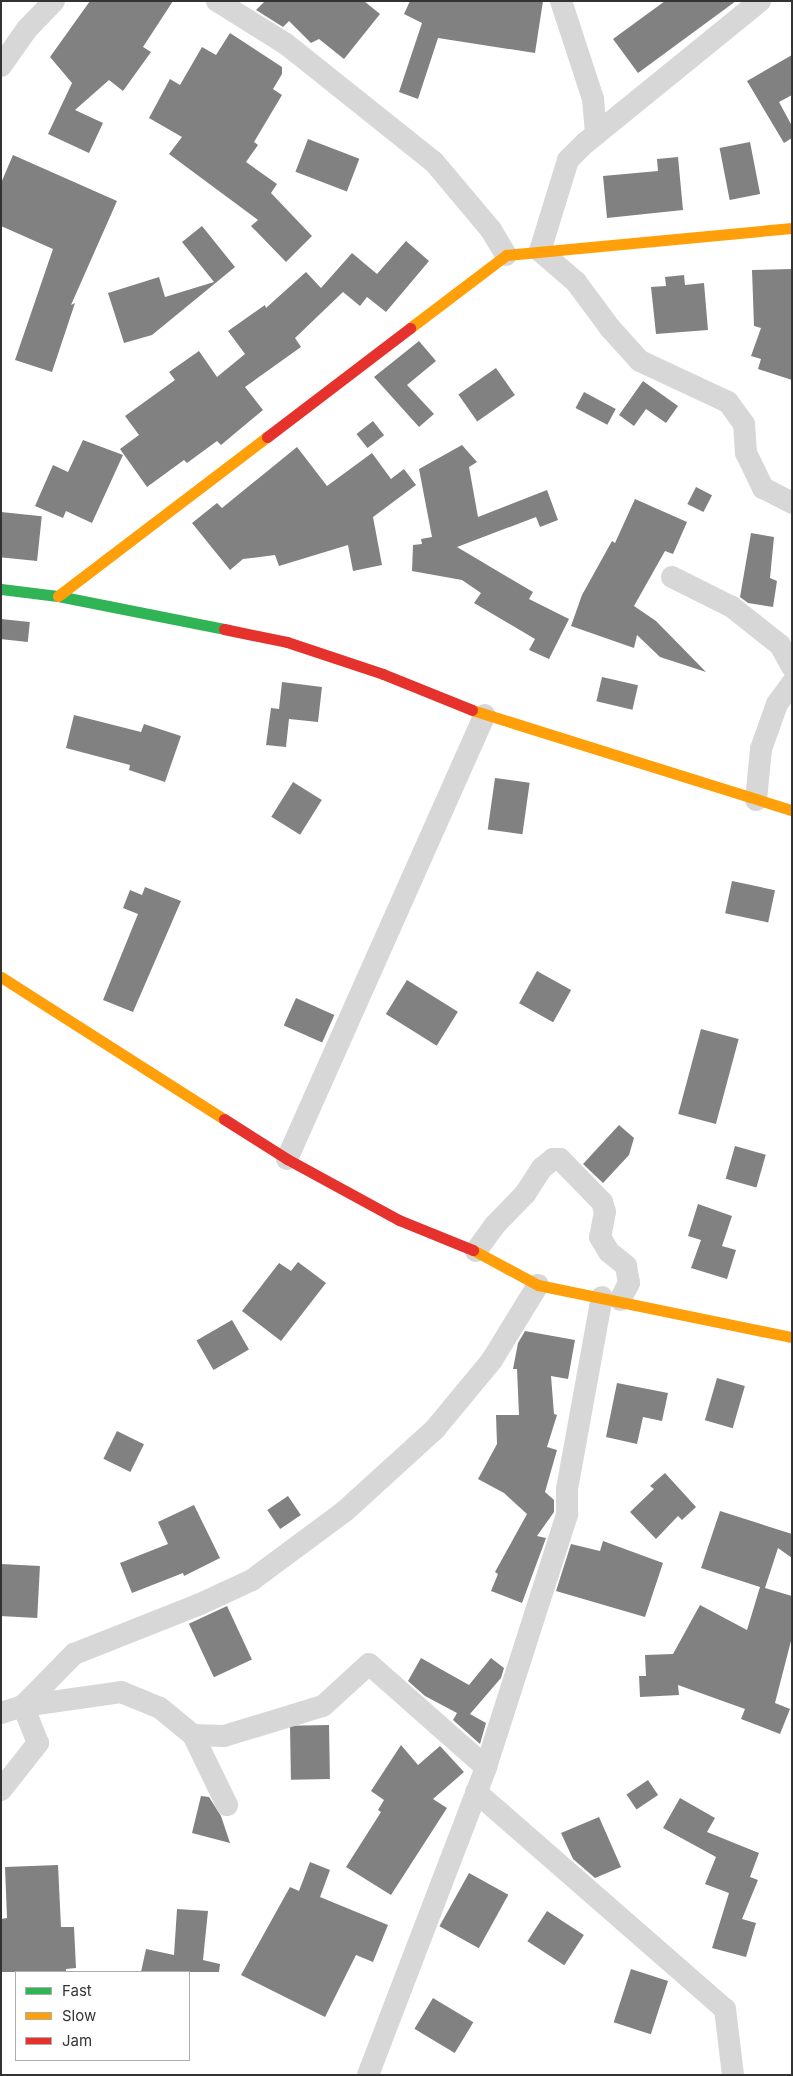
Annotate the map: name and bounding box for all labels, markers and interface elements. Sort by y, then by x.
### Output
legend [15,1971,190,2061]
text: Fast [62,1981,92,2000]
text: Slow [62,2006,96,2025]
text: Jam [62,2031,92,2050]

